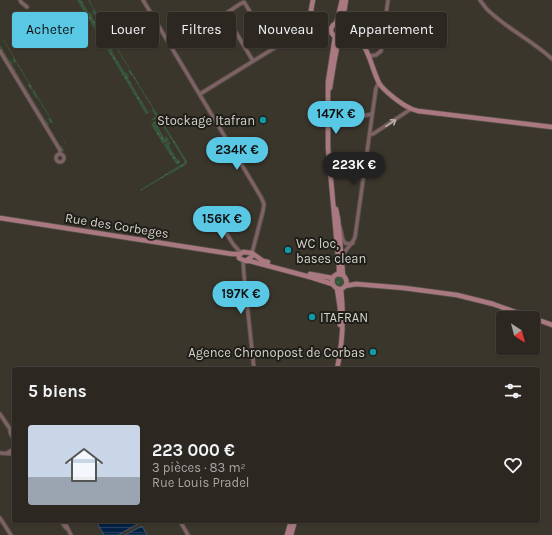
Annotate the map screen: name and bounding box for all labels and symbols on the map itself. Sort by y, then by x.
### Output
pin: 147K € [303,101,369,135]
place label: Stockage Itafran [157,113,255,128]
marker: Stockage Itafran [258,115,268,125]
one-way arrow [385,118,396,127]
pin: 234K € [204,137,270,171]
pin: 223K € [321,152,387,186]
pin: 156K € [189,206,255,240]
street label: Rue des Corbeges [64,210,170,241]
place label: WC loc, bases clean [296,236,366,266]
marker: WC loc, bases clean [283,245,293,255]
pin: 197K € [208,281,274,315]
place label: ITAFRAN [320,310,368,325]
north arrow [496,311,540,355]
marker: ITAFRAN [307,312,317,322]
place label: Agence Chronopost de Corbas [188,345,365,360]
marker: Agence Chronopost de Corbas [368,347,378,357]

